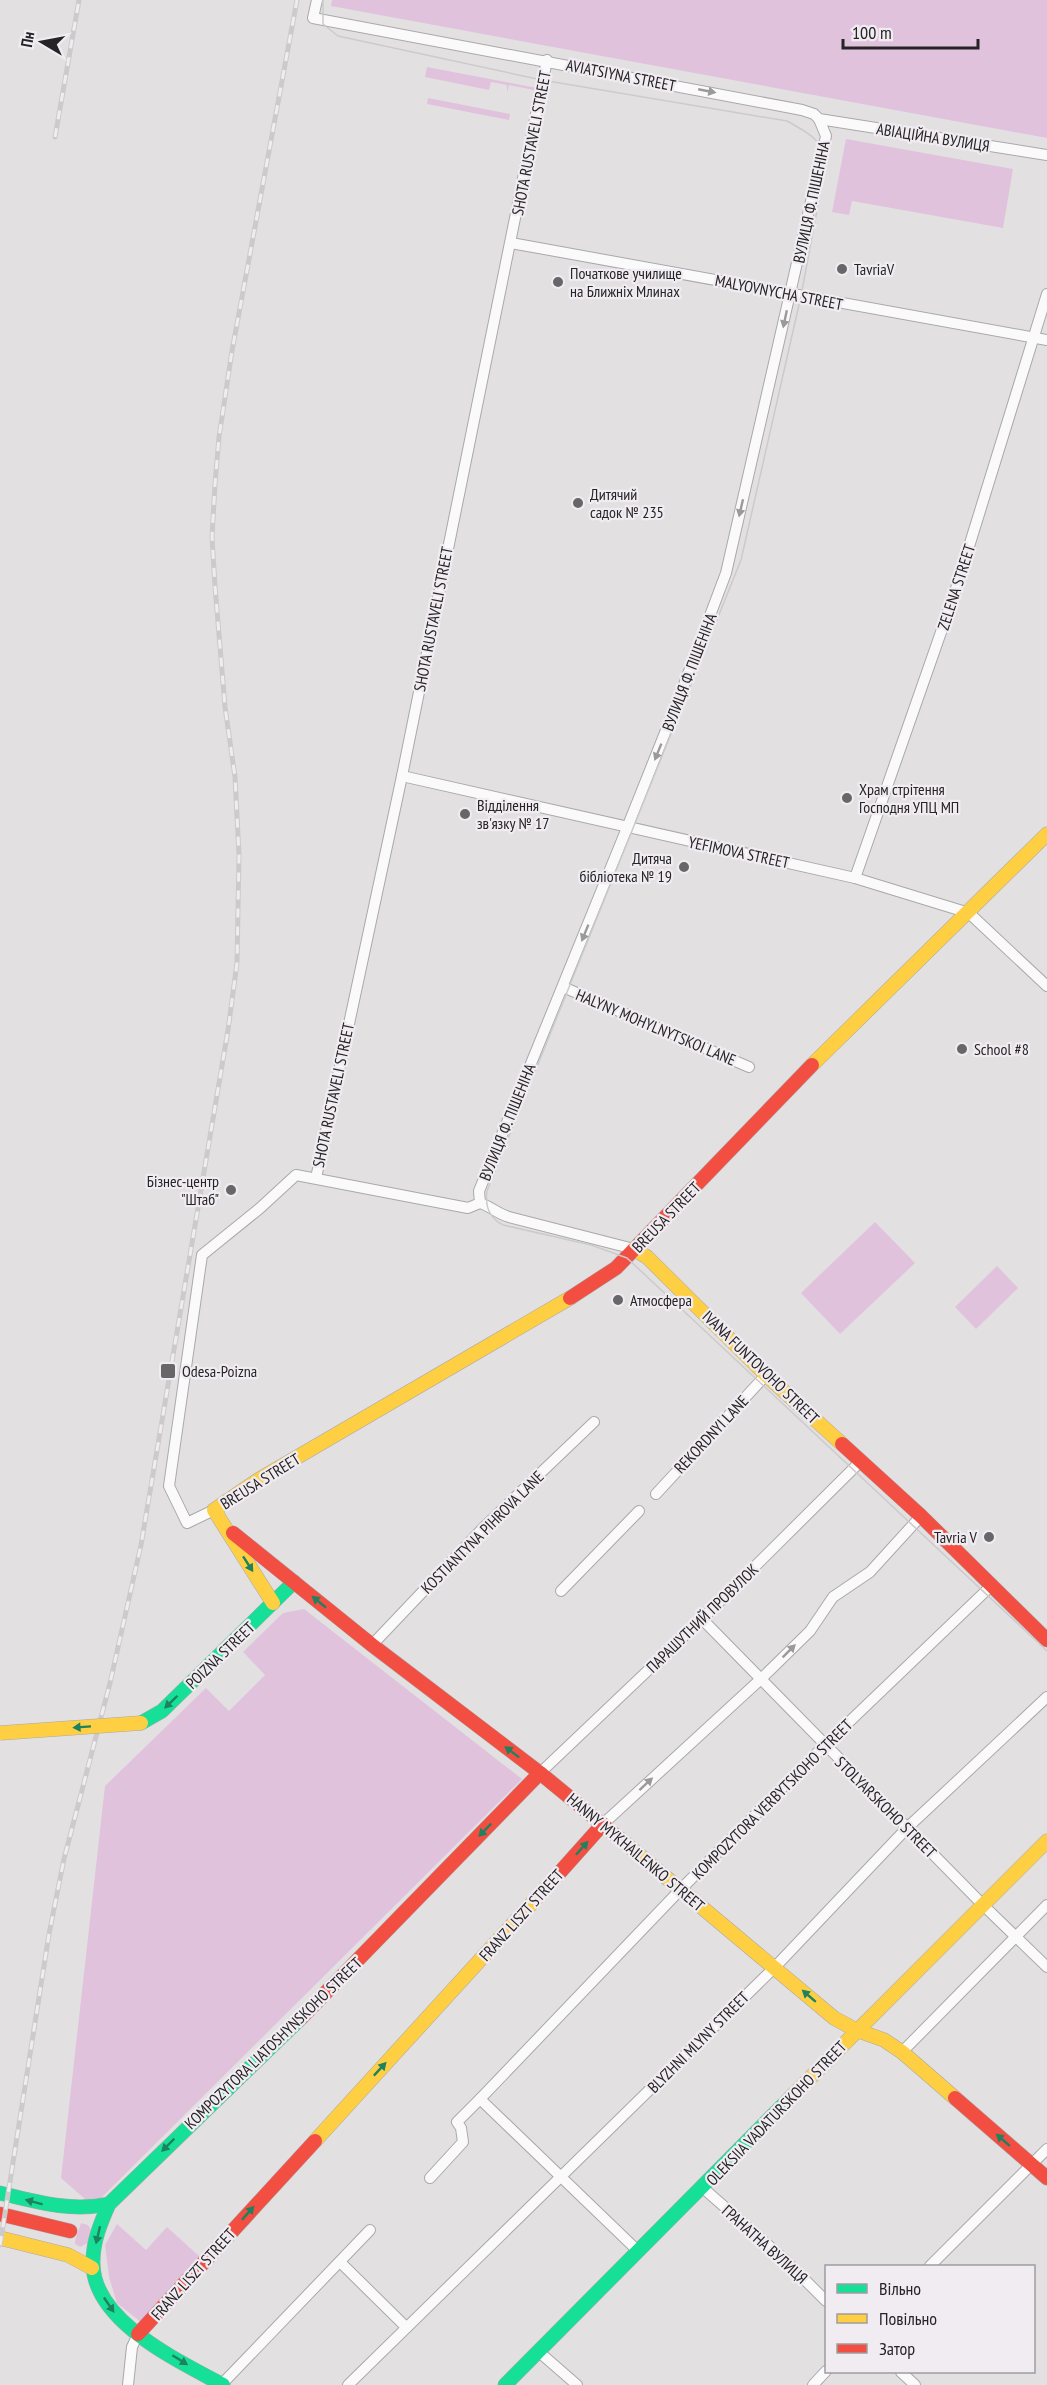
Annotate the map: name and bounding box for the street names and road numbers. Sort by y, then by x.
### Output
street label: AVIATSIYNA STREET [564,55,678,95]
street label: SHOTA RUSTAVELI STREET [507,69,555,217]
street label: АВІАЦІЙНА ВУЛИЦЯ [875,118,991,156]
street label: ВУЛИЦЯ Ф. ПІШЕНІНА [788,139,834,265]
street label: MALYOVNYCHA STREET [713,270,845,314]
street label: ZELENA STREET [933,542,979,632]
street label: SHOTA RUSTAVELI STREET [409,545,457,693]
street label: ВУЛИЦЯ Ф. ПІШЕНІНА [657,610,721,734]
street label: YEFIMOVA STREET [687,832,791,872]
street label: HALYNY MOHYLNYTSKOI LANE [573,984,739,1070]
street label: SHOTA RUSTAVELI STREET [308,1021,358,1169]
street label: ВУЛИЦЯ Ф. ПІШЕНІНА [474,1060,540,1183]
street label: BREUSA STREET [627,1178,705,1256]
street label: IVANA FUNTOVOHO STREET [698,1306,824,1428]
street label: REKORDNYI LANE [670,1391,752,1477]
street label: BREUSA STREET [216,1449,304,1513]
street label: KOSTIANTYNA PIHROVA LANE [416,1466,548,1598]
street label: ПАРАШУТНИЙ ПРОВУЛОК [642,1559,762,1677]
street label: POIZNA STREET [181,1617,259,1693]
street label: KOMPOZYTORA VERBYTSKOHO STREET [688,1715,856,1883]
street label: STOLYARSKOHO STREET [831,1752,941,1862]
street label: HANNY MYKHAILENKO STREET [563,1789,709,1915]
street label: FRANZ LISZT STREET [475,1865,567,1965]
street label: KOMPOZYTORA LIATOSHYNSKOHO STREET [180,1953,366,2133]
street label: BLYZHNI MLYNY STREET [643,1987,753,2097]
street label: OLEKSIIA VADATURSKOHO STREET [702,2037,850,2189]
street label: ГРАНАТНА ВУЛИЦЯ [718,2200,812,2288]
street label: FRANZ LISZT STREET [147,2224,239,2324]

